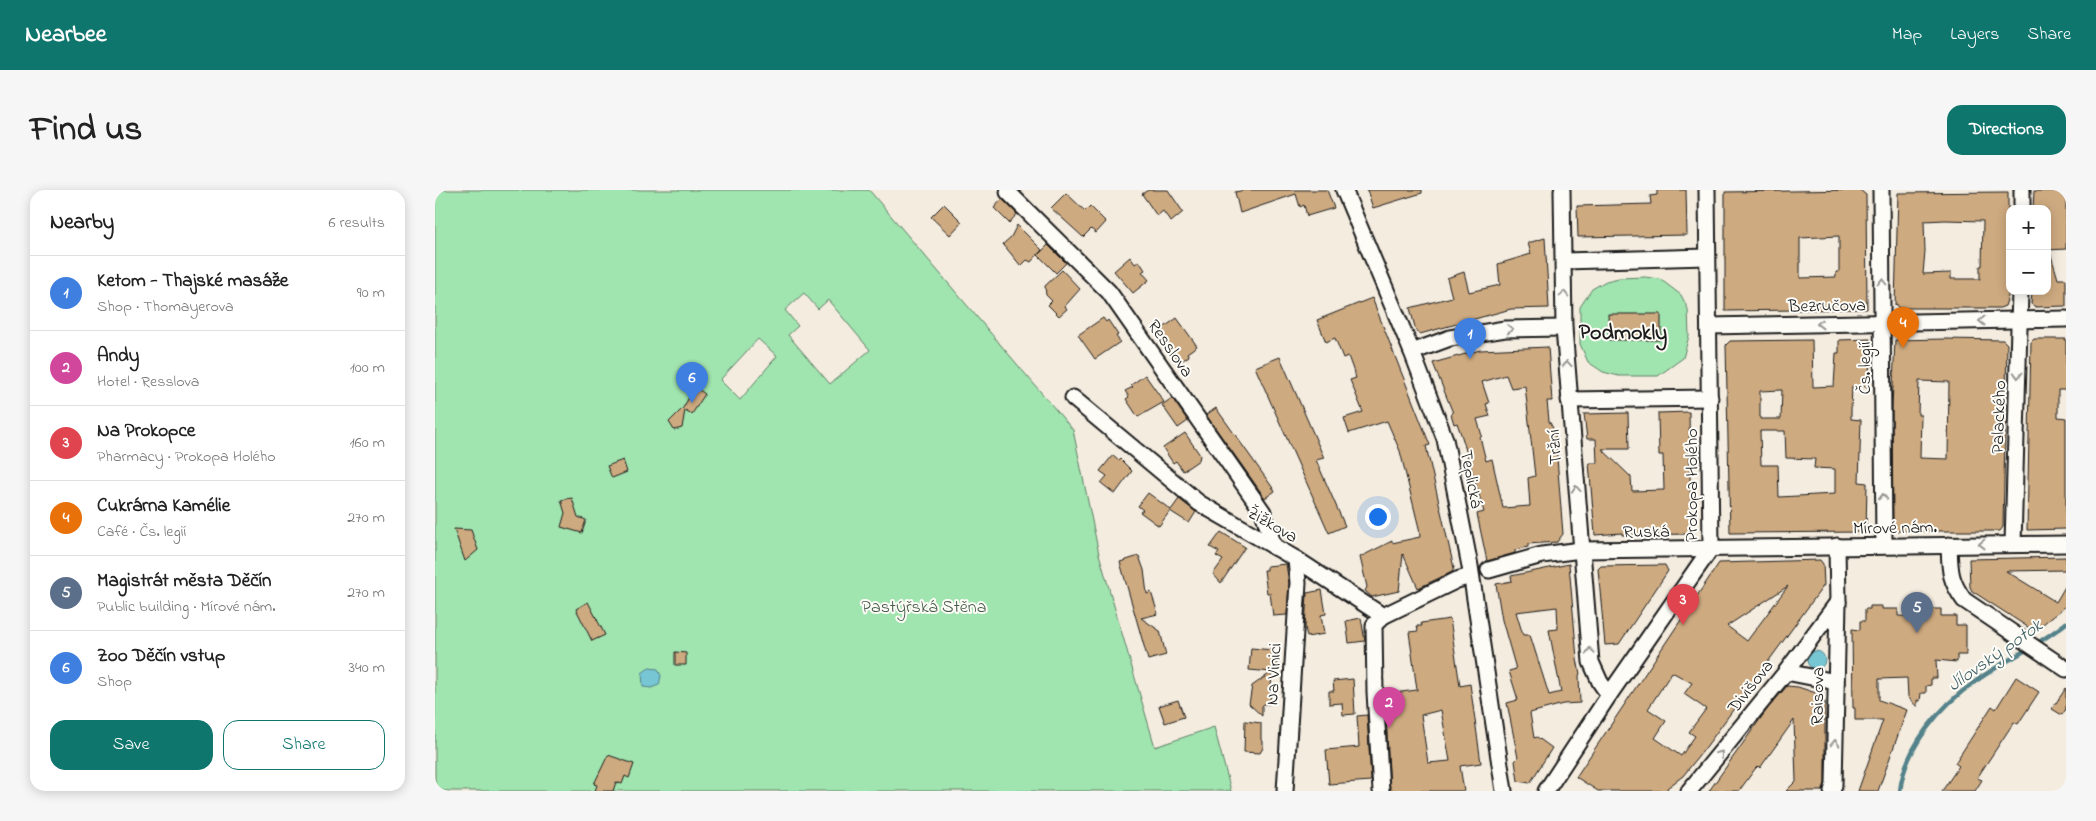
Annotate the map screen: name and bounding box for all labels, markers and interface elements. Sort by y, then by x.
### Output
text: Nearbee [25,18,107,53]
text: Map [1892,22,1922,48]
text: Layers [1950,22,2000,48]
text: Share [2028,22,2071,48]
text: Find us [30,105,142,156]
button: Directions [1947,105,2066,155]
map controls [2006,205,2051,295]
button: + [2006,205,2051,250]
text: Nearby [50,208,114,238]
text: 6 results [328,211,385,235]
button: − [2006,250,2051,295]
text: Ketom - Thajské masáže [97,268,288,295]
one-way arrow [1877,277,1887,285]
text: 1 [63,281,69,305]
text: 90 m [357,281,385,305]
one-way arrow [1559,290,1569,298]
street label: Bezručova [1787,293,1866,321]
text: Shop · Thomayerova [97,295,234,319]
pin: 4 [1887,307,1919,348]
street label: Resslova [1140,315,1199,383]
one-way arrow [1978,316,1986,326]
pin: 1 [1454,318,1486,359]
district label: Podmokly [1579,318,1667,351]
one-way arrow [1816,319,1824,329]
one-way arrow [1506,324,1514,335]
street label: Čs. legií [1853,342,1880,394]
text: Andy [97,343,139,370]
text: 2 [62,356,70,380]
text: 100 m [350,356,385,380]
one-way arrow [1561,360,1572,368]
pin: 6 [676,362,708,403]
text: Hotel · Resslova [97,370,199,394]
one-way arrow [2013,372,2023,379]
street label: Palackého [1986,380,2014,454]
text: Na Prokopce [97,418,195,445]
street label: Tržní [1542,428,1570,466]
street label: Prokopa Holého [1680,428,1706,542]
text: 3 [63,431,69,455]
text: 160 m [350,431,385,455]
text: Pharmacy · Prokopa Holého [97,445,276,469]
street label: Teplická [1452,448,1488,511]
one-way arrow [1571,485,1582,493]
one-way arrow [1878,492,1888,500]
text: Cukrárna Kamélie [97,493,230,520]
street label: Žižkova [1242,501,1302,551]
your location [1365,504,1391,530]
text: 4 [63,506,69,530]
text: 270 m [347,506,385,530]
street label: Mírové nám. [1853,515,1938,543]
text: Café · Čs. legií [97,520,186,544]
street label: Ruská [1623,520,1669,546]
one-way arrow [1978,539,1986,550]
text: Magistrát města Děčín [97,568,271,595]
text: 5 [61,581,71,605]
text: 270 m [347,581,385,605]
pin: 3 [1667,584,1699,625]
pin: 5 [1901,592,1933,633]
text: Public building · Mírové nám. [97,595,275,619]
park label: Pastýřská Stěna [862,595,986,621]
water label: Jílovský potok [1942,613,2049,699]
street label: Na Vinici [1260,642,1290,706]
text: Zoo Děčín vstup [97,643,225,670]
one-way arrow [1585,647,1596,655]
street label: Divišova [1722,655,1781,720]
text: 6 [62,656,70,680]
text: 340 m [348,656,385,680]
street label: Raisova [1805,667,1833,725]
text: Shop [97,670,132,694]
pin: 2 [1373,687,1405,728]
button: Save [50,720,213,770]
button: Share [223,720,385,770]
one-way arrow [1830,738,1840,746]
one-way arrow [1715,751,1723,760]

